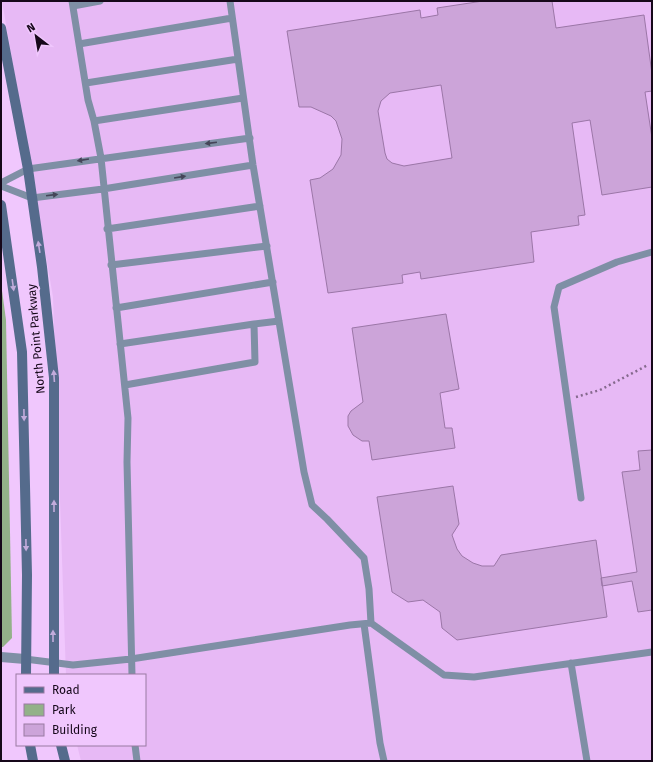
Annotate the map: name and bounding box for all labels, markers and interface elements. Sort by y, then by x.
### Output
north arrow [16,16,56,56]
text: N [25,20,38,35]
one-way arrow [205,140,217,146]
one-way arrow [76,157,89,163]
one-way arrow [174,174,186,180]
one-way arrow [46,192,58,199]
one-way arrow [36,241,42,253]
one-way arrow [10,279,16,291]
street label: North Point Parkway [24,283,48,395]
one-way arrow [50,370,57,382]
one-way arrow [20,409,27,421]
one-way arrow [51,499,57,512]
one-way arrow [23,539,29,552]
one-way arrow [50,629,56,642]
legend [16,674,146,746]
text: Road [52,683,80,697]
text: Park [52,703,76,717]
text: Building [52,723,98,737]

